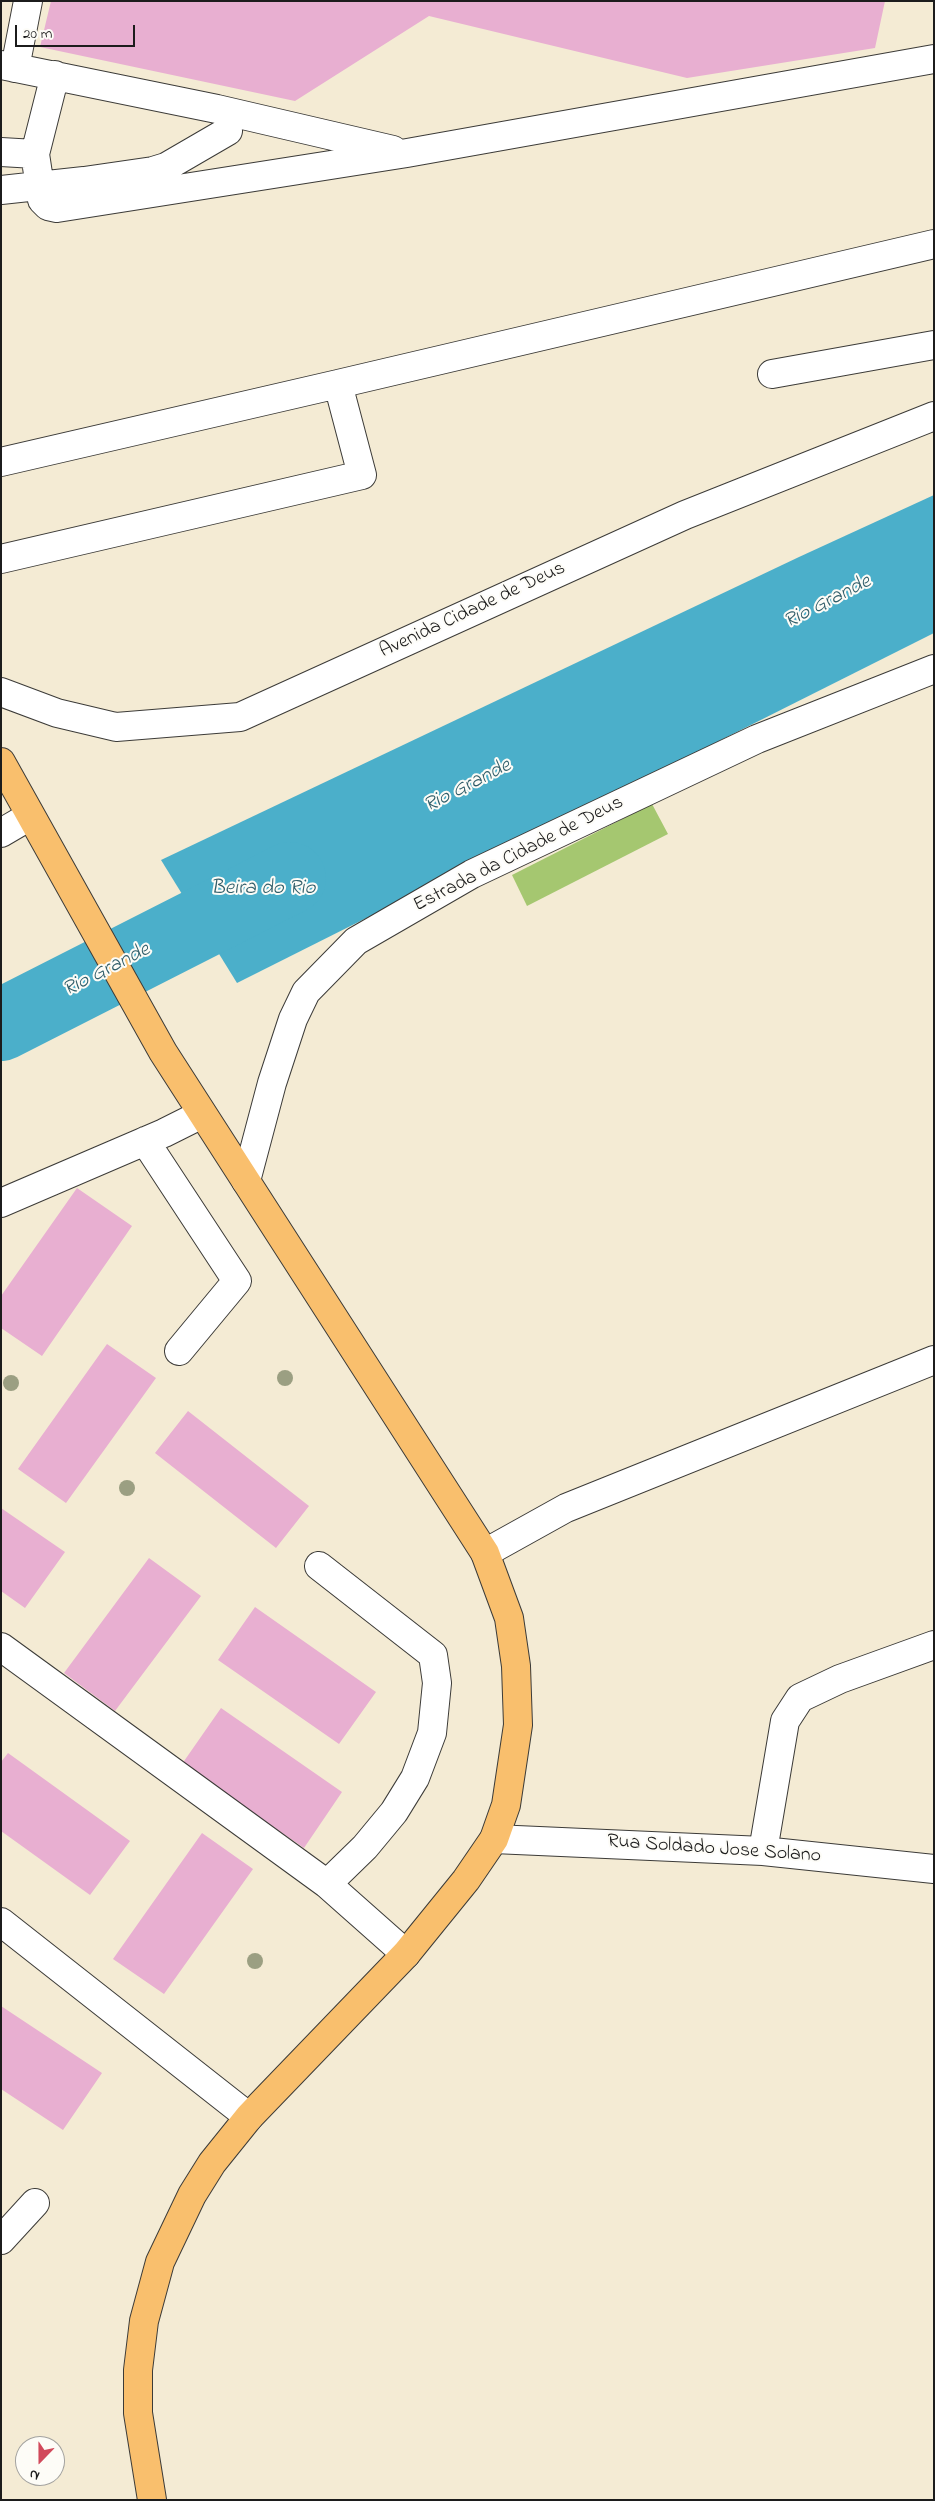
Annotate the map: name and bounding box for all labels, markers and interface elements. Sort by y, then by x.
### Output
scale bar [18,15,138,47]
text: 20 m [23,23,52,45]
street label: Avenida Cidade de Deus [376,557,570,665]
water label: Rio Grande [780,570,876,636]
water label: Rio Grande [420,754,516,820]
street label: Estrada da Cidade de Deus [410,792,628,918]
water label: Beira do Rio [211,877,315,903]
water label: Rio Grande [59,938,155,1004]
street label: Rua Soldado Jose Solano [606,1831,822,1869]
north arrow [15,2436,65,2486]
text: N [26,2463,43,2486]

